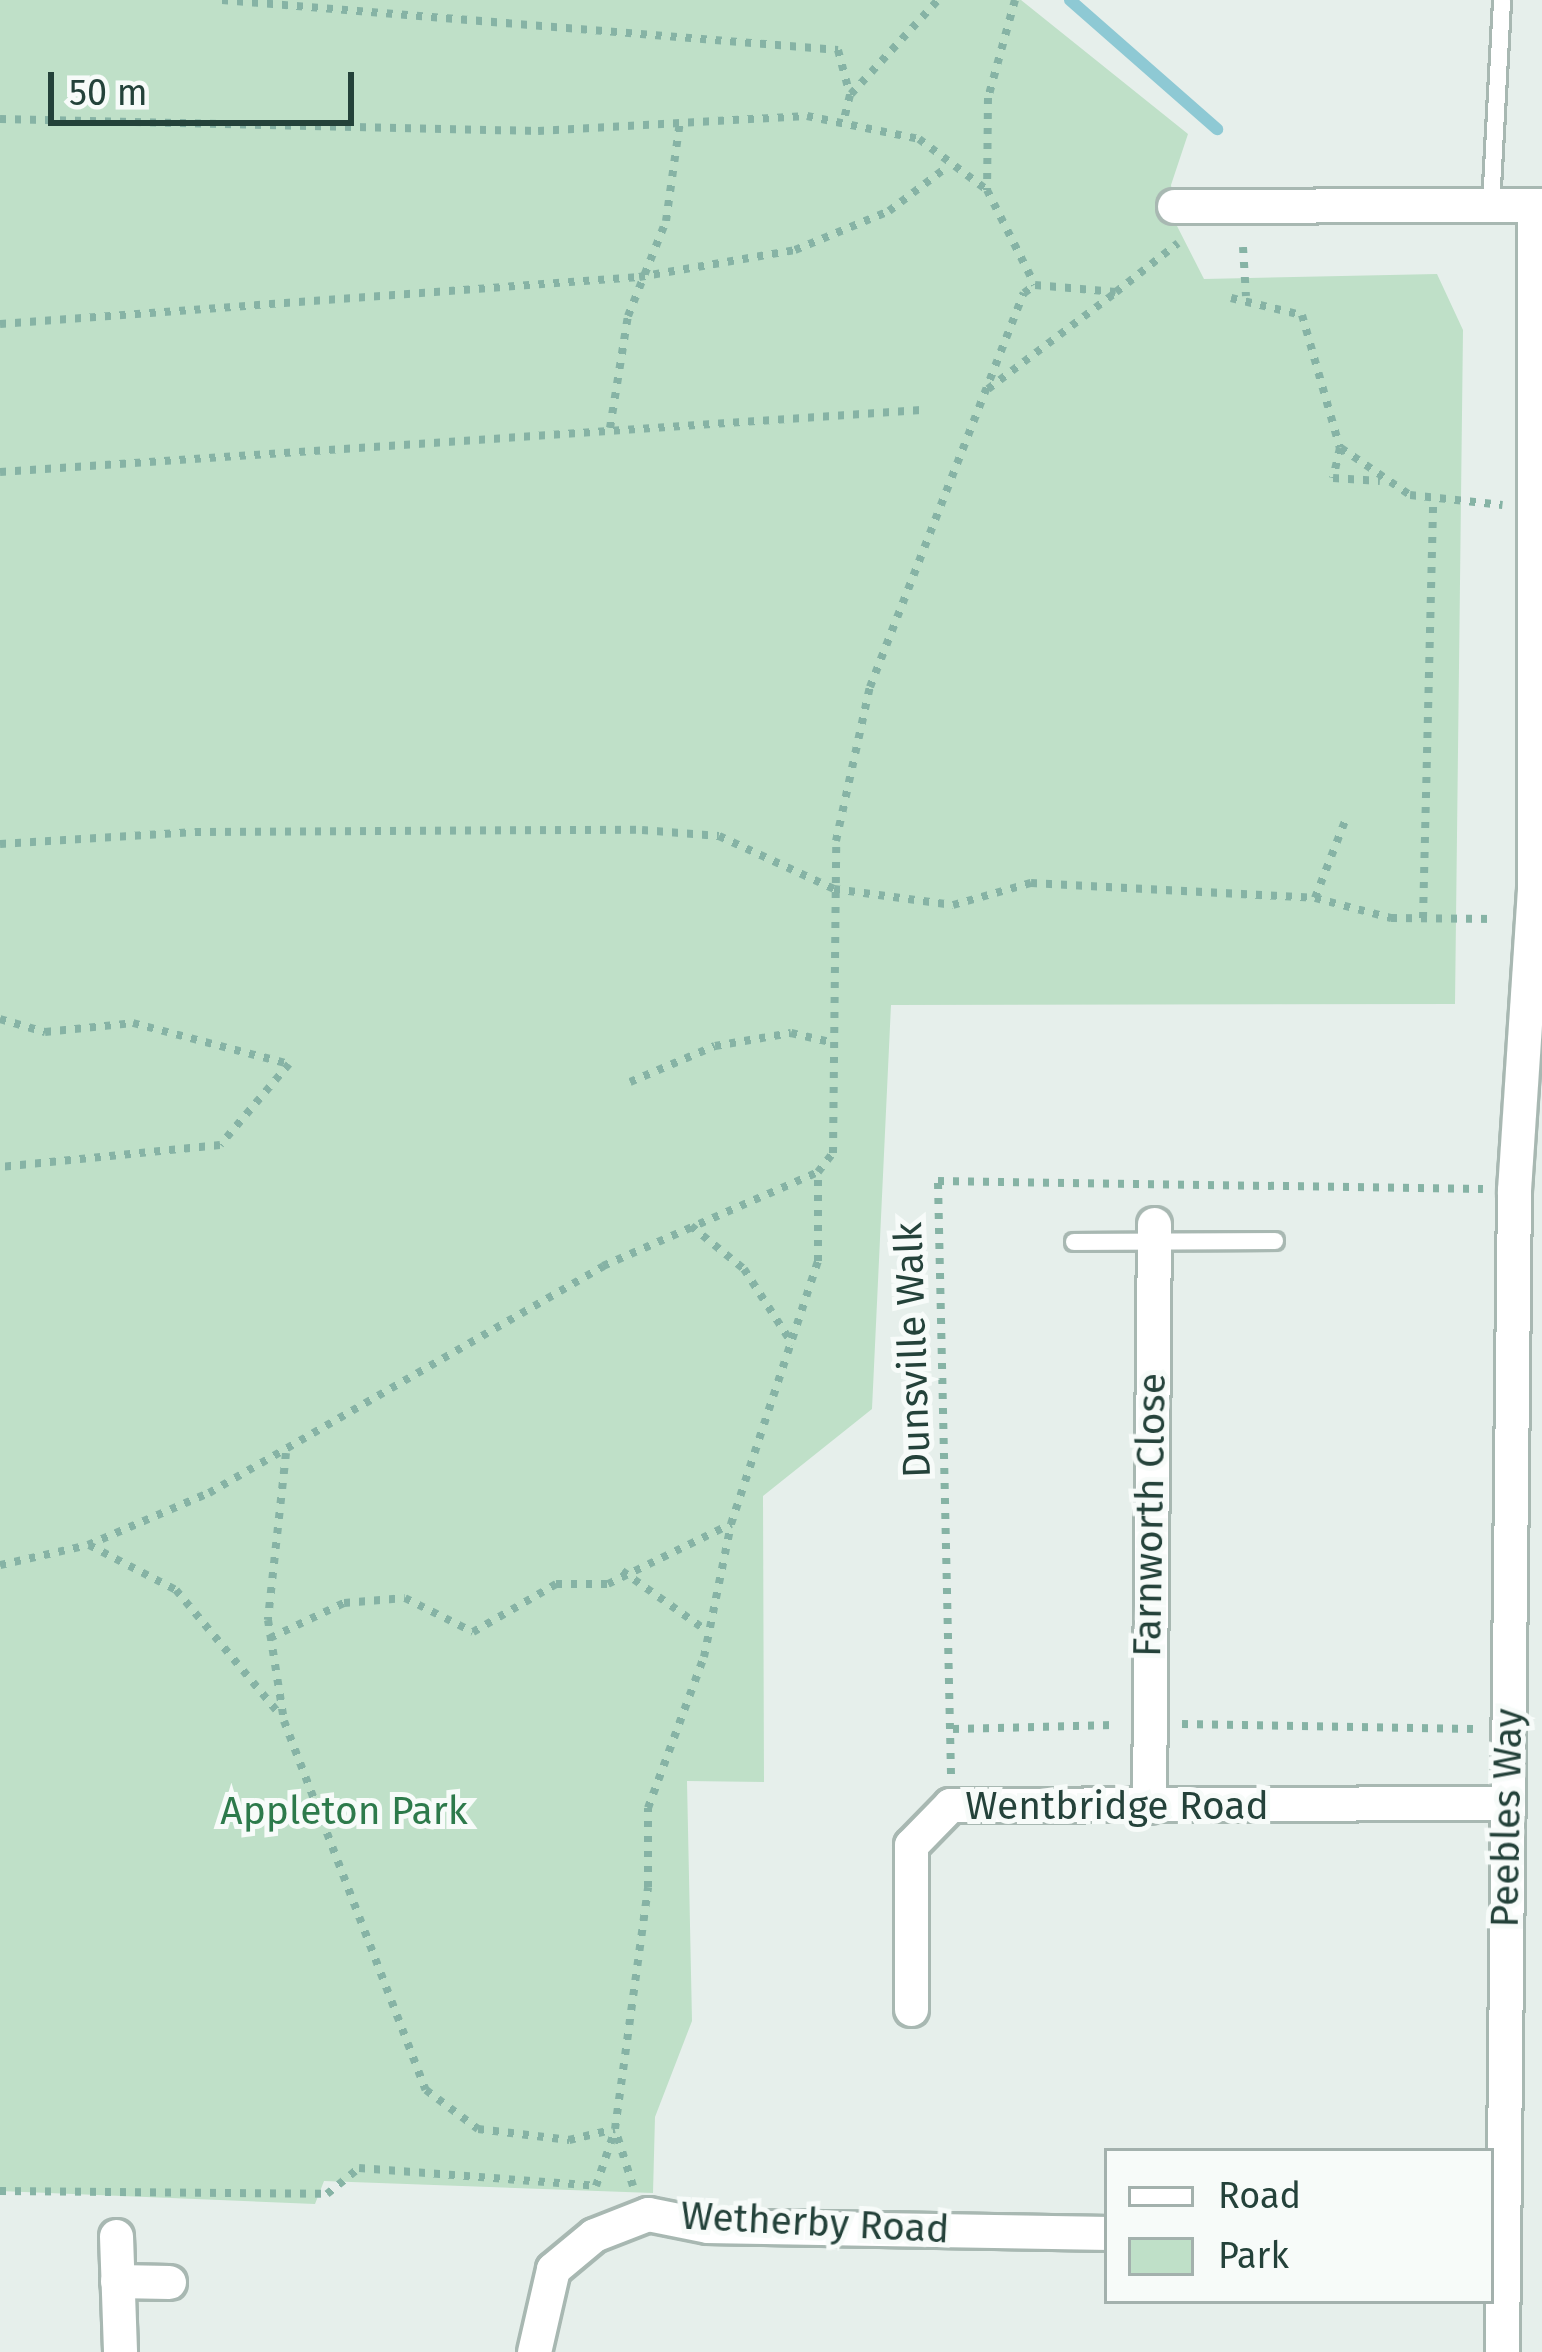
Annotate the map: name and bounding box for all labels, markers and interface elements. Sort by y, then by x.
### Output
scale bar [54,48,360,122]
text: 50 m [69,71,148,115]
street label: Dunsville Walk [885,1221,941,1479]
street label: Farnworth Close [1124,1373,1176,1657]
street label: Peebles Way [1482,1708,1532,1928]
street label: Wentbridge Road [965,1783,1269,1829]
park label: Appleton Park [220,1788,468,1834]
legend [1104,2148,1494,2304]
text: Road [1218,2174,1301,2218]
street label: Wetherby Road [680,2193,950,2253]
text: Park [1218,2234,1289,2278]

